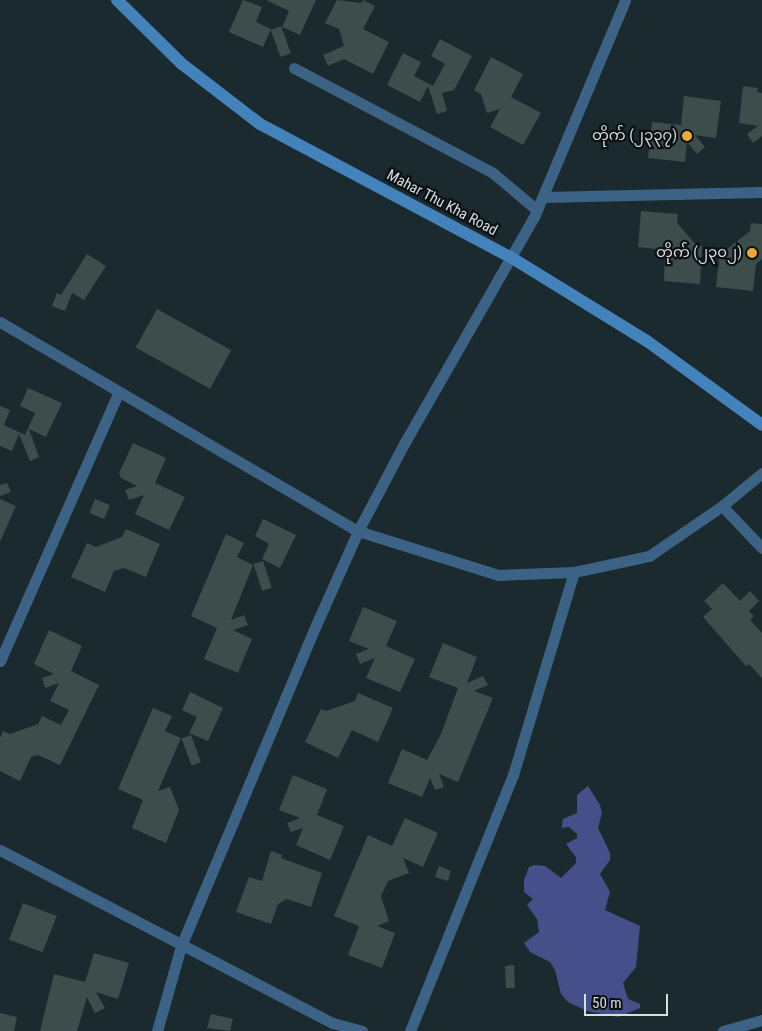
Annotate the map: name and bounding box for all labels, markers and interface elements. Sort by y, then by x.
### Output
place label: တိုက် (၂၃၃၇) [592,127,677,145]
marker: တိုက် (၂၃၃၇) [681,130,693,142]
street label: Mahar Thu Kha Road [384,166,500,240]
place label: တိုက် (၂၃၀၂) [656,244,742,262]
marker: တိုက် (၂၃၀၂) [746,247,758,259]
scale bar [587,984,671,1016]
text: 50 m [592,994,622,1012]

